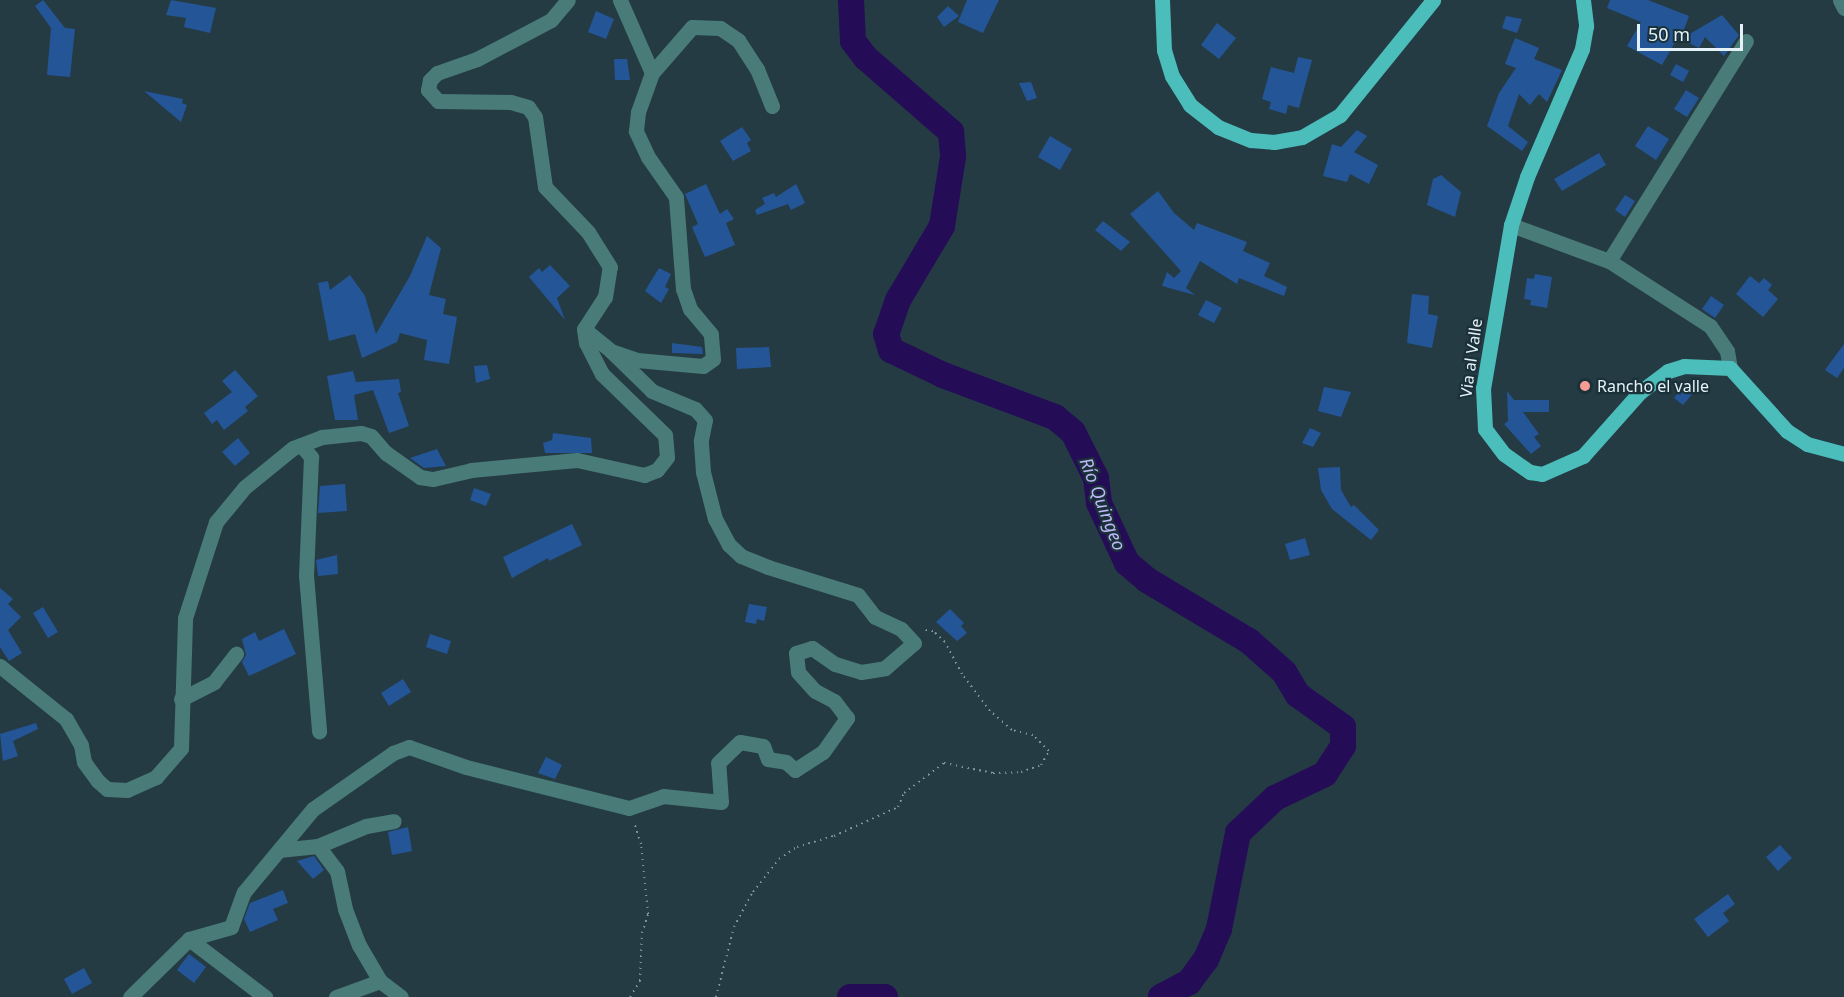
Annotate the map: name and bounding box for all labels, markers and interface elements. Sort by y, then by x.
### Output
scale bar [1640,12,1746,50]
text: 50 m [1648,22,1690,46]
street label: Via al Valle [1456,317,1486,399]
place label: Rancho el valle [1597,376,1709,396]
marker: Rancho el valle [1578,379,1592,393]
water label: Río Quingeo [1075,454,1131,554]

